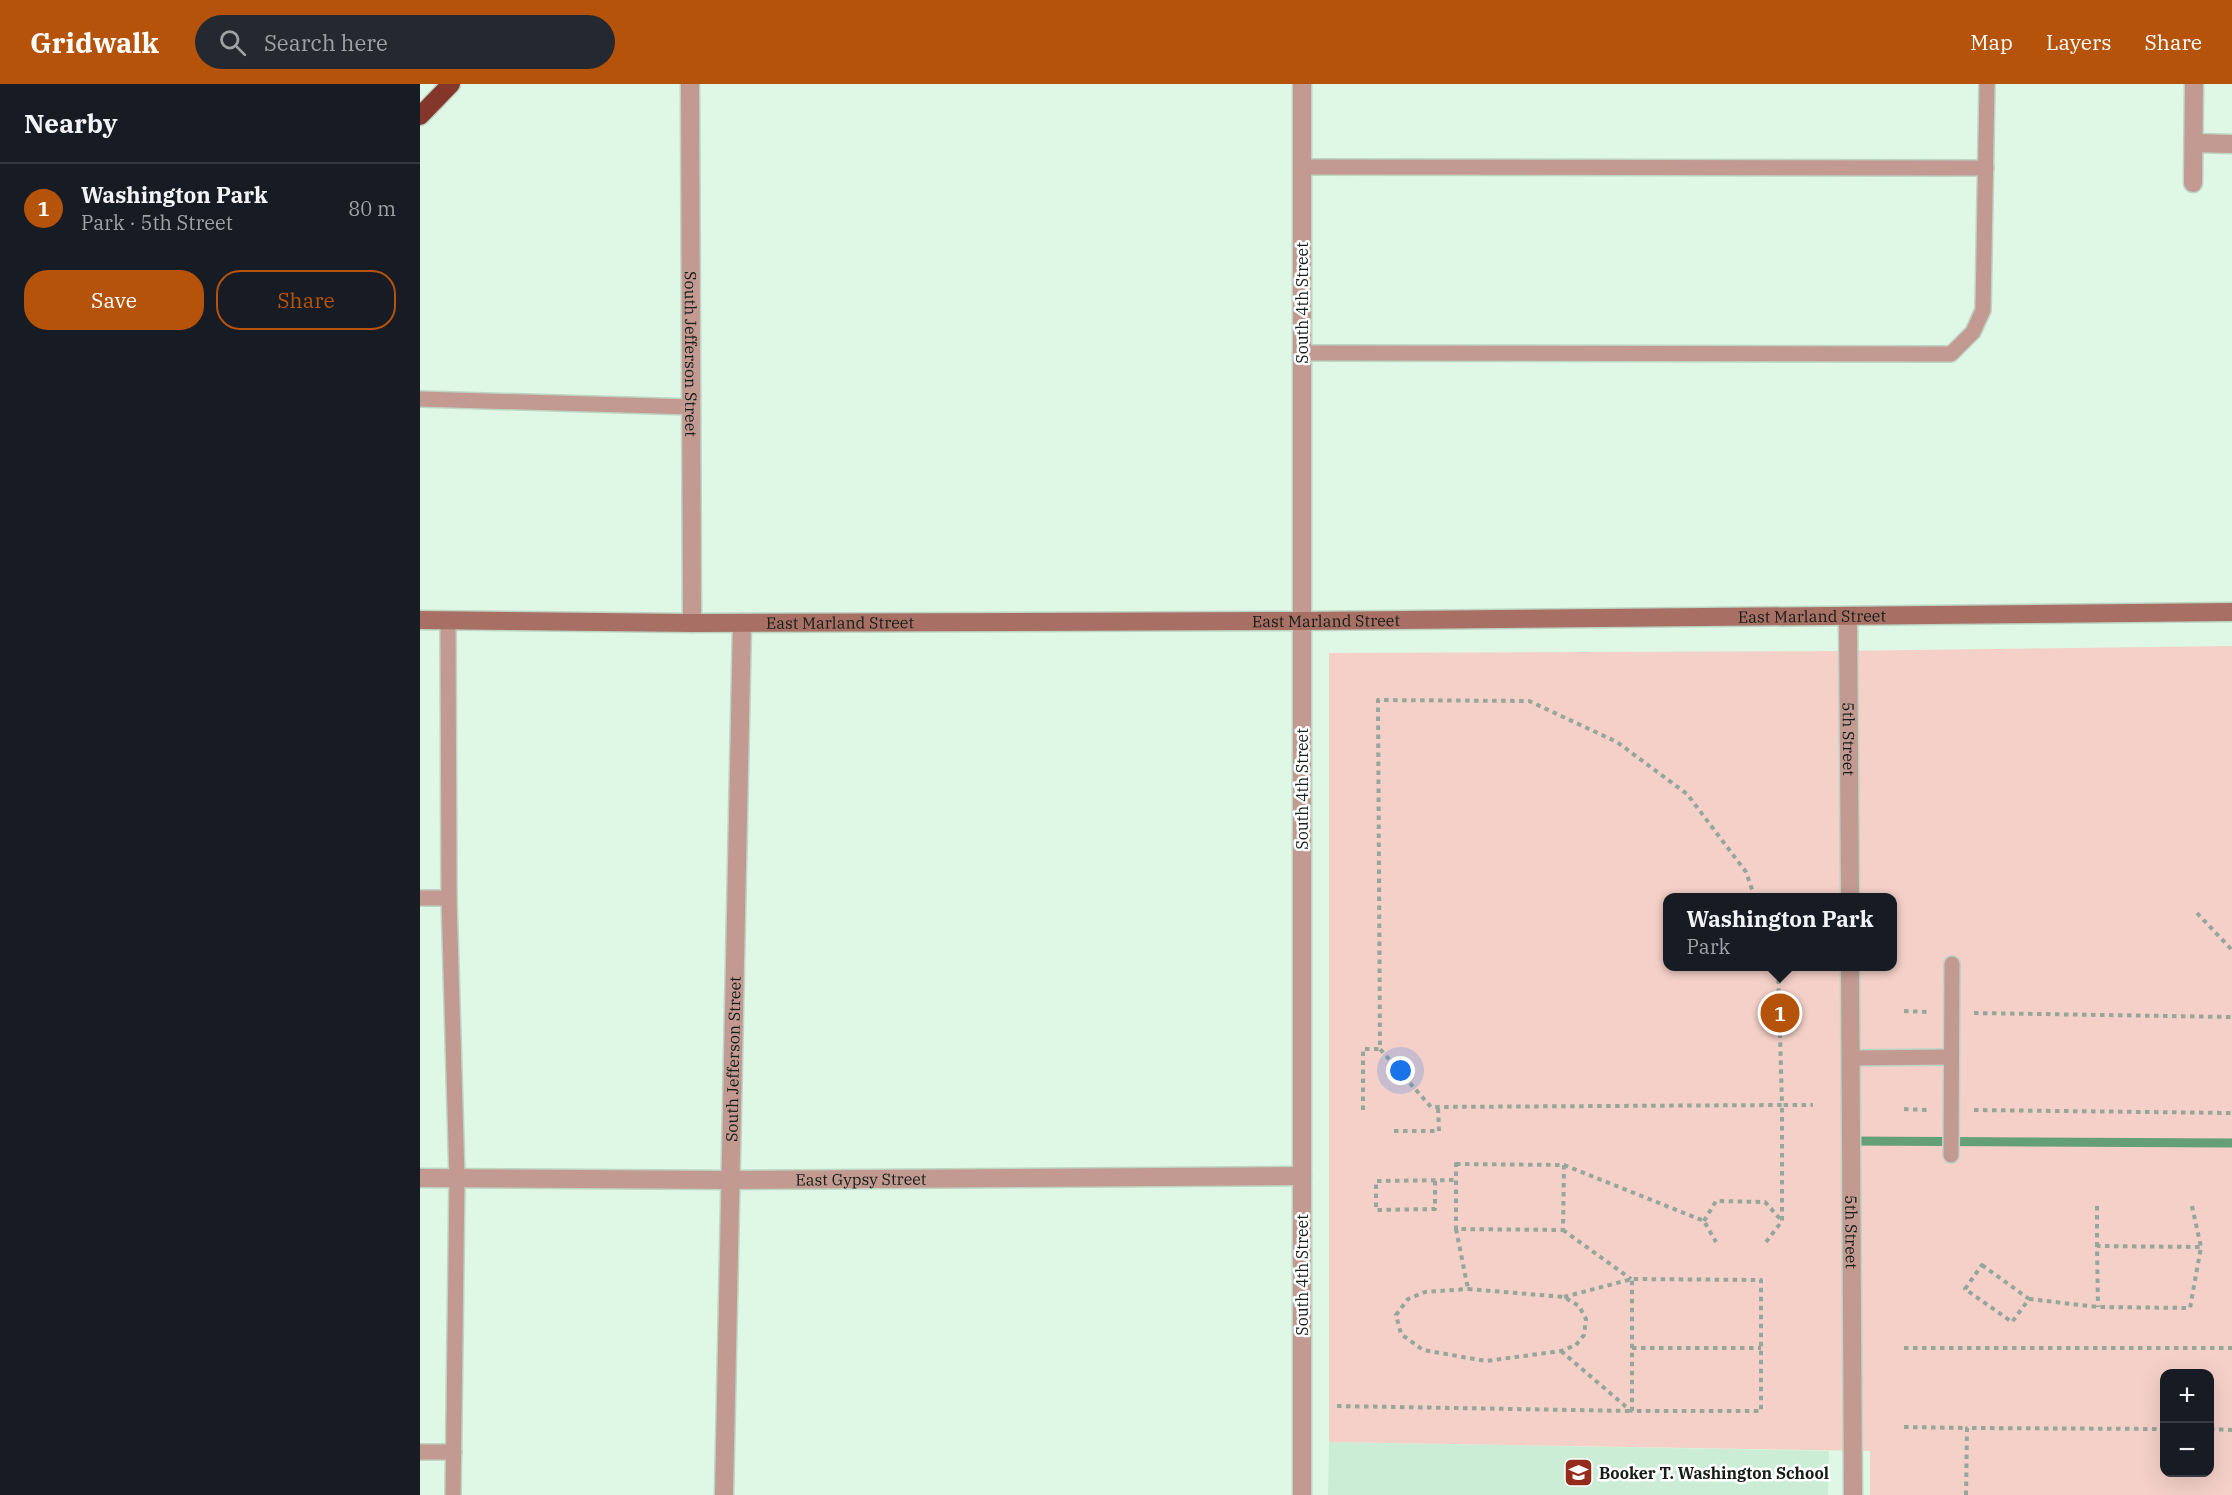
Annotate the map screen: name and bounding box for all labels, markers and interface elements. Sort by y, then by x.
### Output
search box [195,15,615,69]
text: Gridwalk [30,24,159,61]
icon: search [216,26,249,59]
text: Search here [264,28,388,57]
text: Map [1970,28,2013,56]
text: Layers [2046,28,2112,56]
text: Share [2145,28,2202,56]
text: Nearby [24,106,118,140]
text: Washington Park [81,180,268,209]
text: 1 [38,195,50,222]
text: 80 m [348,195,396,222]
text: Park · 5th Street [81,209,233,236]
street label: South 4th Street [1292,242,1312,364]
button: Save [24,270,204,330]
button: Share [216,270,396,330]
street label: South Jefferson Street [681,271,701,437]
street label: East Marland Street [1738,605,1886,627]
street label: East Marland Street [1252,610,1400,631]
street label: East Marland Street [766,612,914,633]
street label: 5th Street [1839,702,1859,776]
street label: South 4th Street [1292,728,1312,850]
popup [1663,893,1897,971]
text: Washington Park [1687,904,1873,933]
text: Park [1687,933,1730,960]
street label: South Jefferson Street [721,976,745,1142]
pin: 1 [1760,990,1800,1036]
your location [1386,1056,1415,1085]
street label: East Gypsy Street [795,1169,927,1190]
street label: 5th Street [1841,1195,1862,1269]
street label: South 4th Street [1292,1214,1312,1336]
map controls [2160,1369,2214,1477]
button: + [2160,1369,2214,1423]
button: − [2160,1423,2214,1477]
school or university icon: Booker T. Washington School [1562,1457,1594,1489]
place label: Booker T. Washington School [1599,1463,1829,1483]

